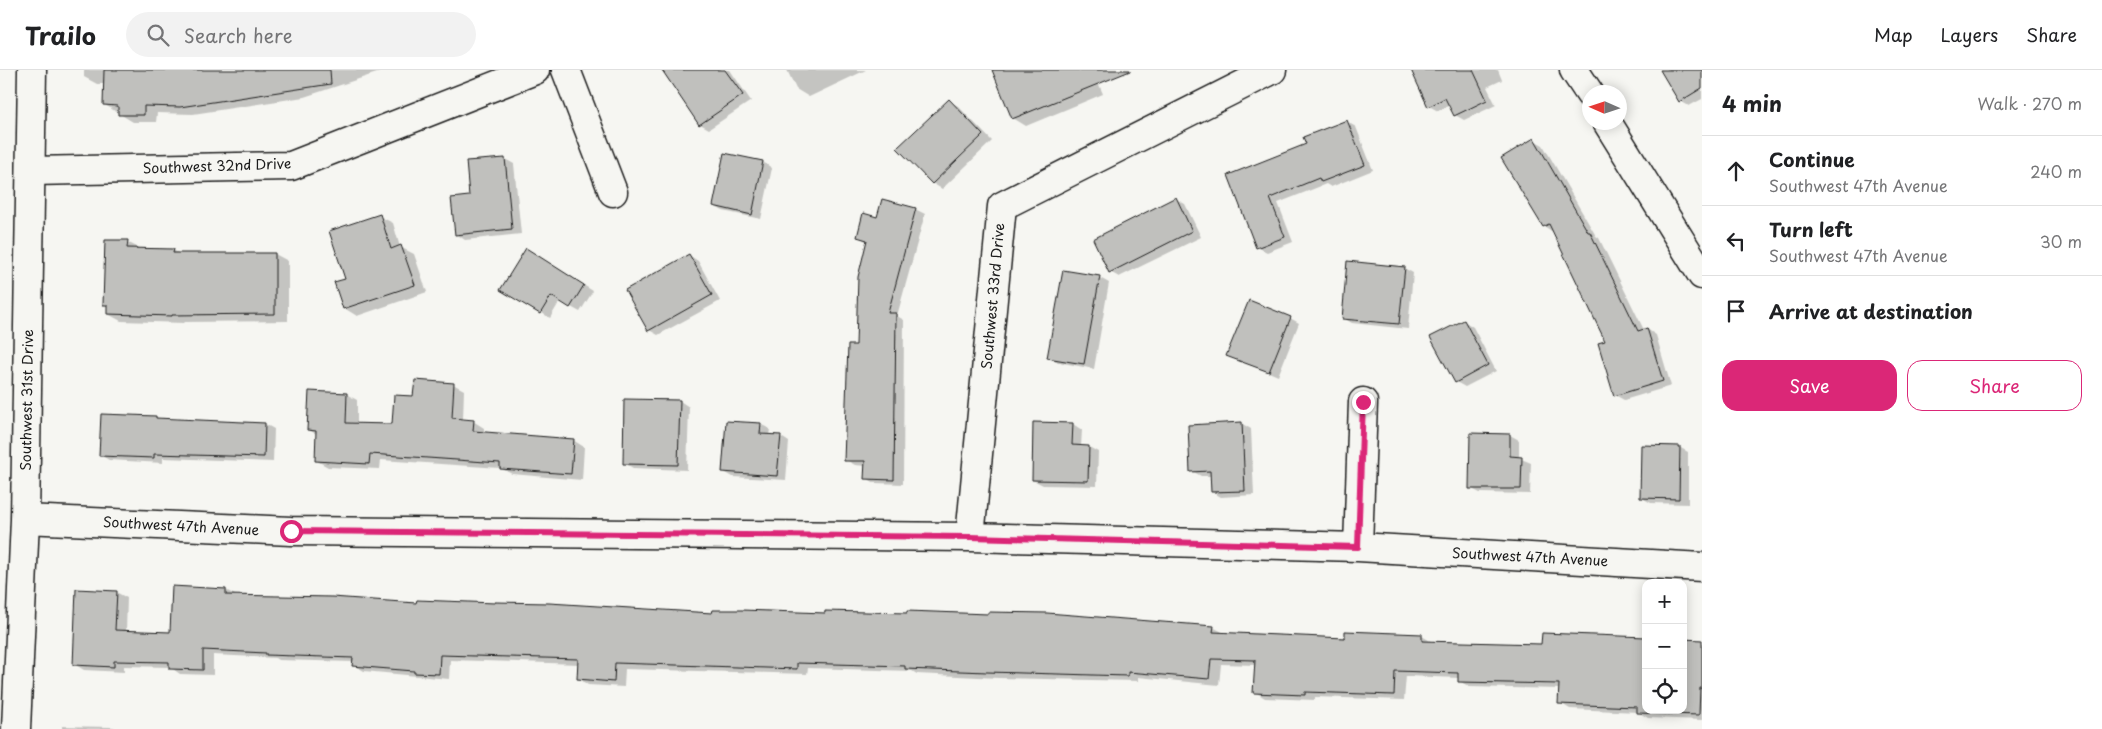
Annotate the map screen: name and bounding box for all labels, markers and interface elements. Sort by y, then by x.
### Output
search box [126,12,476,57]
text: Trailo [25,17,96,53]
icon: search [144,21,172,49]
text: Search here [184,21,292,49]
text: Map [1874,21,1913,48]
text: Layers [1941,21,1998,48]
text: Share [2026,21,2077,48]
north arrow [1582,85,1627,130]
text: 4 min [1722,87,1782,119]
text: Walk · 270 m [1978,91,2082,115]
text: Continue [1769,145,1855,173]
street label: Southwest 32nd Drive [142,152,292,179]
icon: ahead [1722,157,1750,185]
text: 240 m [2030,159,2082,183]
text: Southwest 47th Avenue [1769,173,1948,197]
text: Turn left [1769,215,1853,243]
street label: Southwest 33rd Drive [976,222,1009,370]
icon: left [1722,227,1750,255]
text: 30 m [2040,229,2082,253]
text: Southwest 47th Avenue [1769,243,1948,267]
icon: arrive [1722,297,1750,325]
text: Arrive at destination [1769,297,1973,325]
street label: Southwest 31st Drive [15,329,38,471]
button: Save [1722,360,1897,411]
button: Share [1907,360,2082,411]
route end [1352,391,1375,414]
street label: Southwest 47th Avenue [102,511,260,540]
route start [280,520,303,543]
street label: Southwest 47th Avenue [1451,542,1609,571]
map controls [1642,579,1687,714]
button: + [1642,579,1687,624]
button: − [1642,624,1687,669]
button: locate [1642,669,1687,714]

